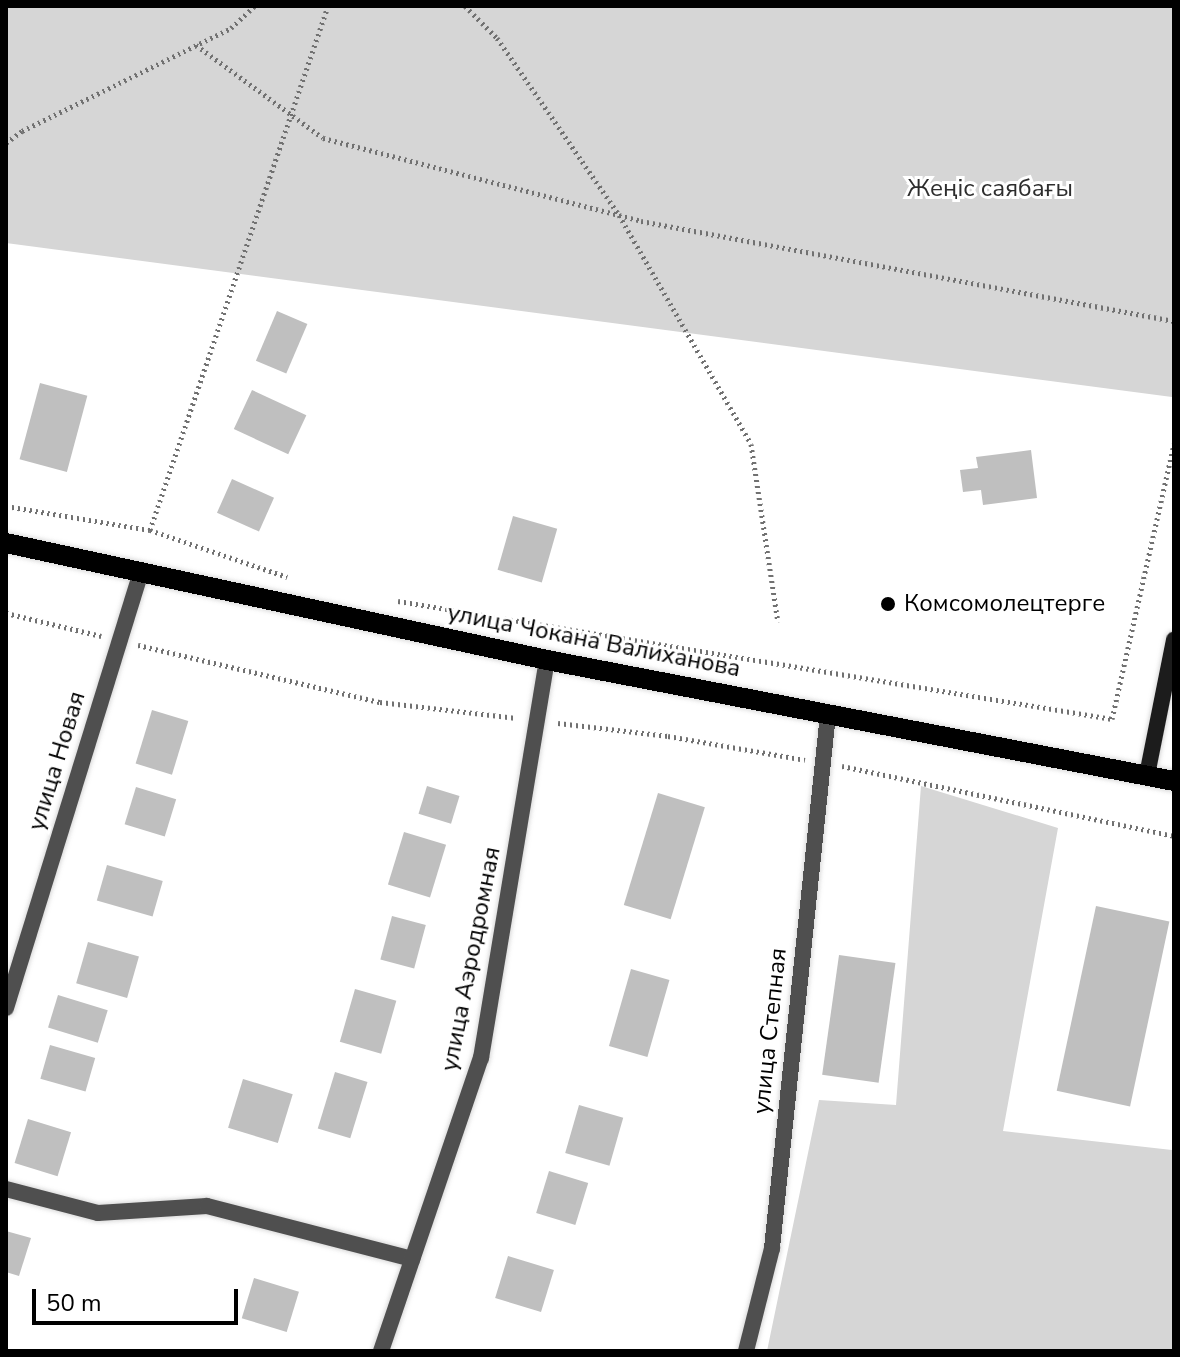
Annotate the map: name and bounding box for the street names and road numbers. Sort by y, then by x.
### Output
street label: улица Чокана Валиханова [445,598,743,684]
street label: улица Новая [22,688,92,834]
street label: улица Аэродромная [435,844,507,1074]
street label: улица Степная [747,947,793,1115]

